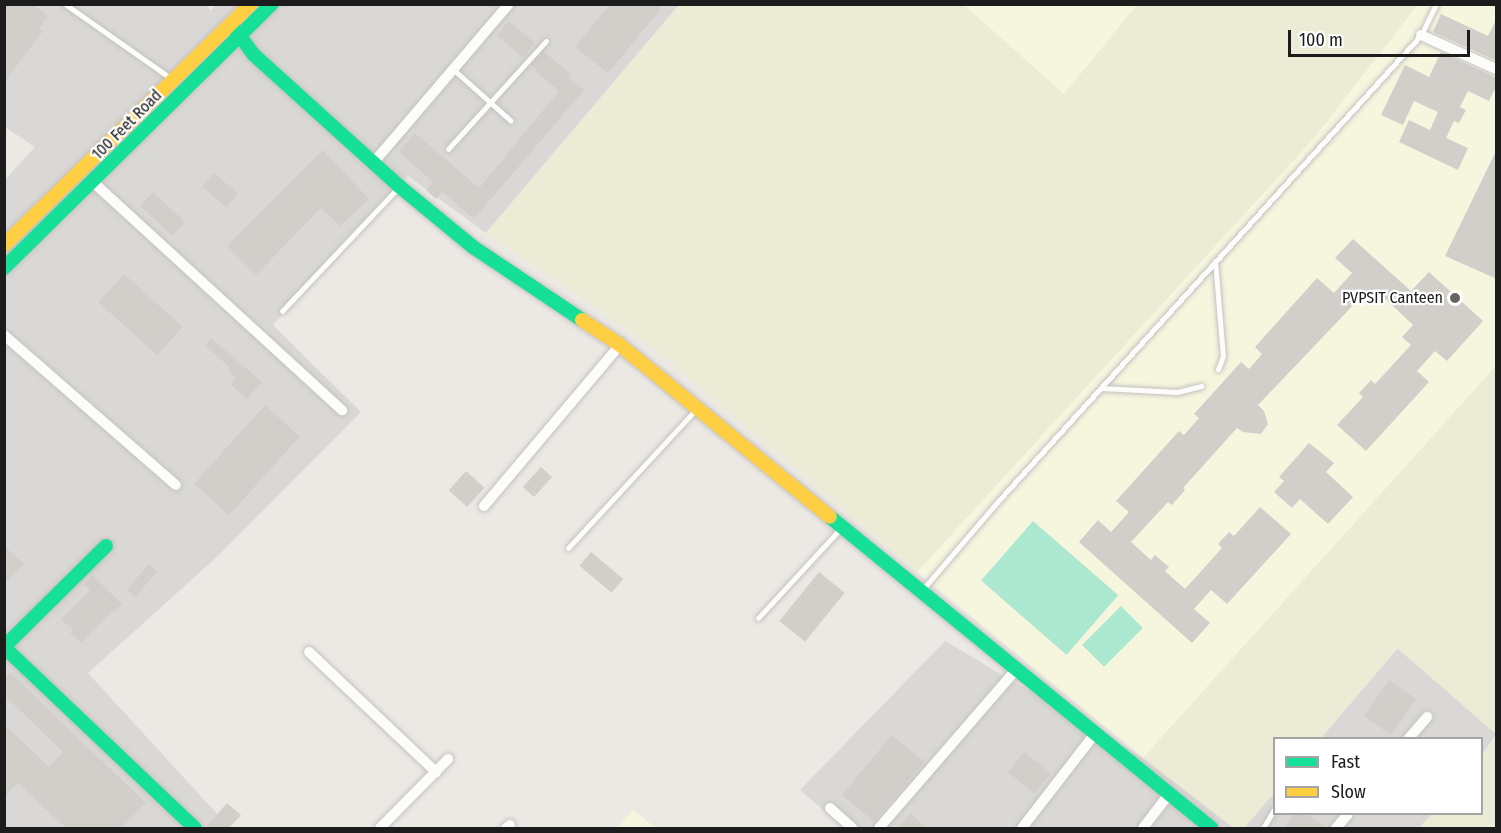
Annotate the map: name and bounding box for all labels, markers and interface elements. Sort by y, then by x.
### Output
scale bar [1291,18,1472,56]
text: 100 m [1299,29,1343,51]
street label: 100 Feet Road [88,86,166,164]
place label: PVPSIT Canteen [1342,288,1443,308]
marker: PVPSIT Canteen [1448,291,1462,305]
legend [1273,737,1483,815]
text: Fast [1331,751,1360,773]
text: Slow [1331,781,1366,803]

